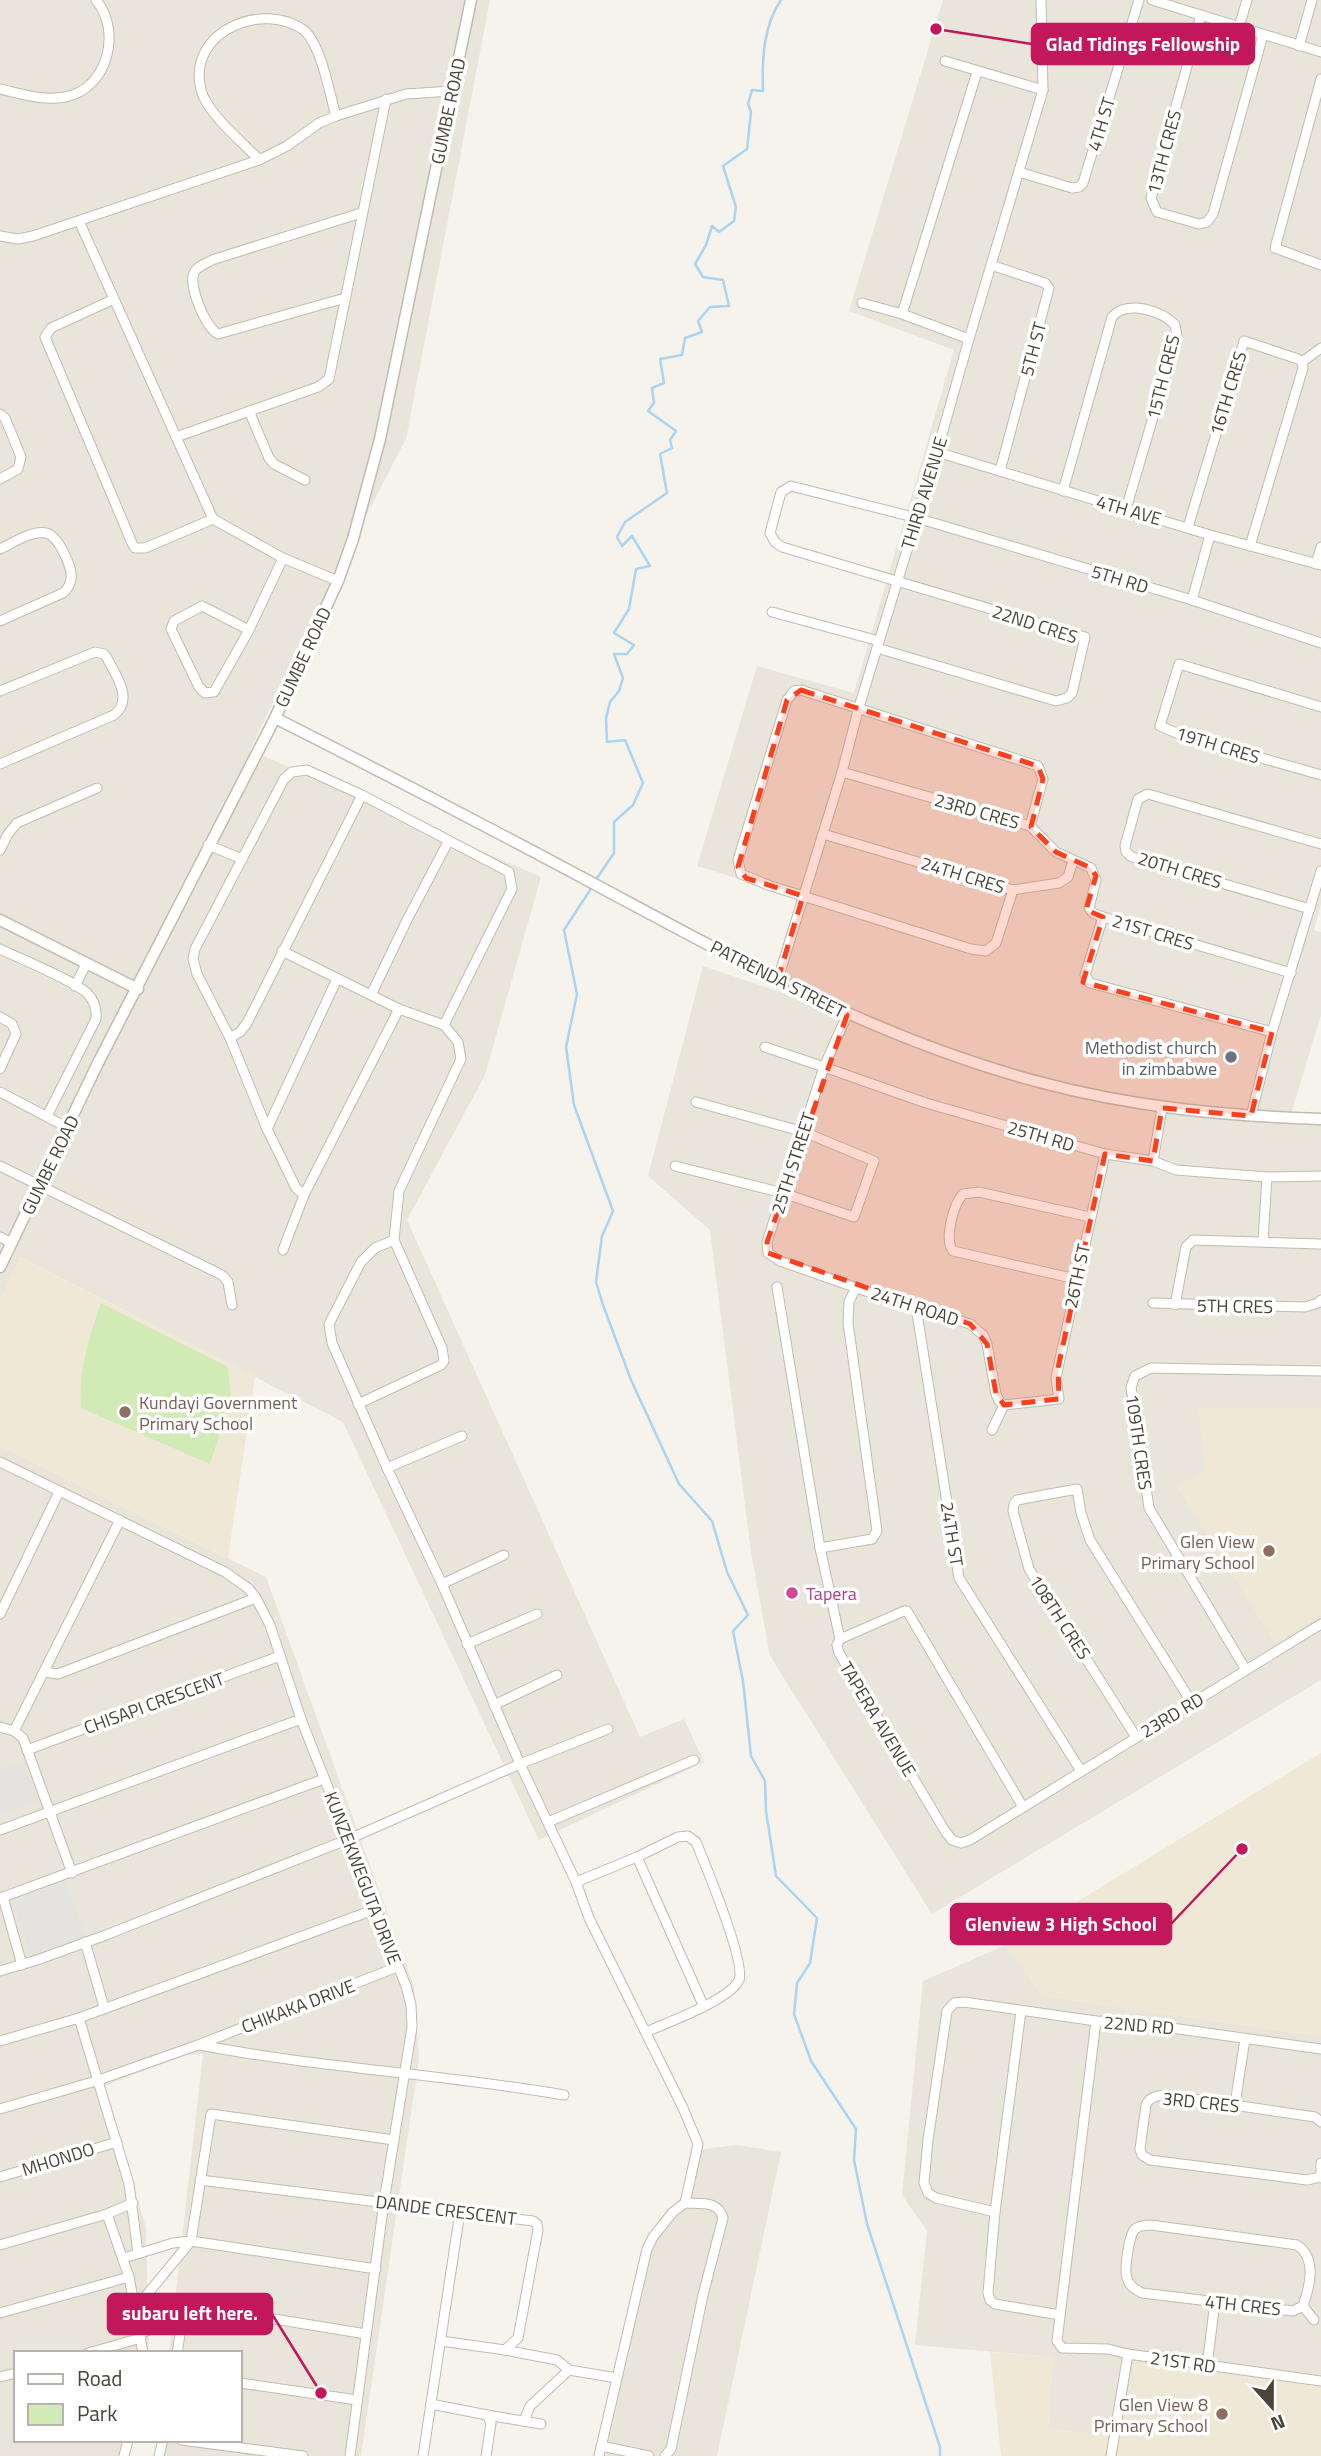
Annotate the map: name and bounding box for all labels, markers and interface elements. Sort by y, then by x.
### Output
callout: Glad Tidings Fellowship [1032,24,1254,64]
text: Glad Tidings Fellowship [1046,29,1240,58]
street label: GUMBE ROAD [424,55,472,167]
street label: 4TH ST [1080,93,1122,154]
street label: 13TH CRES [1140,107,1188,197]
street label: 5TH ST [1013,318,1053,379]
street label: 15TH CRES [1139,332,1187,422]
street label: 16TH CRES [1202,348,1254,438]
street label: THIRD AVENUE [894,433,954,553]
street label: 4TH AVE [1093,488,1165,532]
street label: 5TH RD [1088,558,1152,600]
street label: 22ND CRES [989,597,1081,651]
street label: GUMBE ROAD [268,602,338,712]
street label: 19TH CRES [1173,719,1263,771]
street label: 23RD CRES [931,786,1023,836]
street label: 20TH CRES [1135,844,1225,896]
street label: 24TH CRES [918,849,1008,901]
street label: 21ST CRES [1109,907,1197,957]
street label: PATRENDA STREET [706,933,851,1025]
place label: Methodist church in zimbabwe [1085,1034,1217,1082]
marker: Methodist church in zimbabwe [1223,1049,1239,1065]
street label: 25TH STREET [764,1108,822,1217]
street label: GUMBE ROAD [14,1111,86,1219]
street label: 25TH RD [1004,1114,1078,1158]
street label: 26TH ST [1057,1241,1097,1311]
street label: 24TH ROAD [868,1279,962,1333]
street label: 5TH CRES [1197,1292,1273,1320]
place label: Kundayi Government Primary School [139,1389,298,1437]
street label: 109TH CRES [1119,1392,1159,1492]
marker: Kundayi Government Primary School [117,1404,133,1420]
street label: 24TH ST [934,1500,970,1569]
place label: Glen View Primary School [1141,1528,1255,1576]
marker: Glen View Primary School [1261,1543,1277,1559]
street label: 108TH CRES [1022,1569,1098,1665]
place label: Tapera [806,1580,857,1607]
marker: Tapera [784,1585,800,1601]
street label: TAPERA AVENUE [833,1656,923,1782]
street label: CHISAPI CRESCENT [80,1665,228,1741]
street label: 23RD RD [1135,1686,1209,1744]
street label: KUNZEKWEGUTA DRIVE [318,1788,408,1968]
callout: Glenview 3 High School [951,1904,1171,1944]
text: Glenview 3 High School [965,1909,1157,1938]
street label: CHIKAKA DRIVE [237,1972,359,2040]
street label: 22ND RD [1103,2008,1175,2042]
street label: 3RD CRES [1161,2085,1241,2119]
street label: MHONDO [18,2135,98,2183]
street label: DANDE CRESCENT [374,2188,518,2232]
street label: 4TH CRES [1204,2288,1282,2322]
callout: subaru left here. [108,2294,272,2334]
text: subaru left here. [122,2298,258,2327]
street label: 21ST RD [1148,2344,1218,2380]
legend [14,2351,242,2442]
text: Road [77,2362,122,2394]
north arrow [1237,2372,1307,2442]
place label: Glen View 8 Primary School [1094,2391,1208,2439]
text: Park [77,2397,117,2429]
marker: Glen View 8 Primary School [1214,2406,1230,2422]
text: N [1267,2407,1290,2439]

